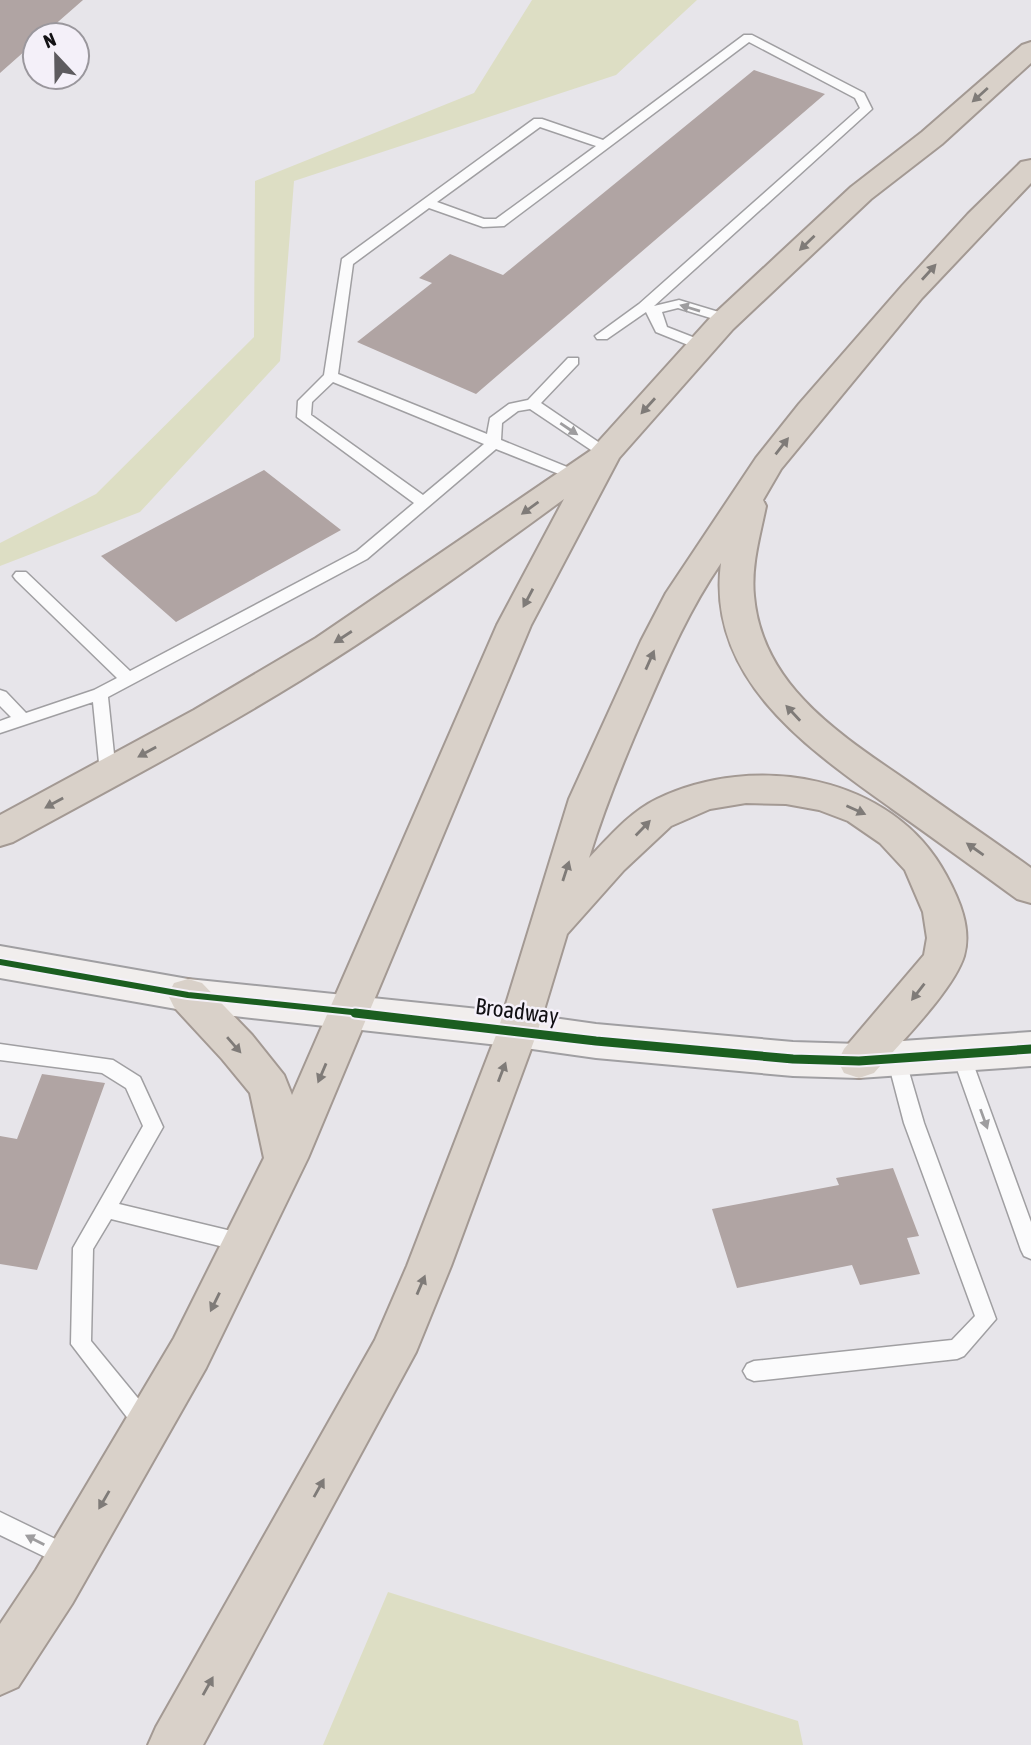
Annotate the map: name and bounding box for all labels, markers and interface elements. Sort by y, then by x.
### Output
north arrow [21,21,91,91]
text: N [40,28,59,53]
one-way arrow [972,87,989,103]
one-way arrow [799,234,816,250]
one-way arrow [921,264,937,281]
one-way arrow [680,302,701,313]
one-way arrow [641,397,657,414]
one-way arrow [559,422,578,435]
one-way arrow [775,437,789,455]
one-way arrow [521,500,539,514]
one-way arrow [523,588,535,608]
one-way arrow [334,630,352,644]
one-way arrow [644,650,656,670]
one-way arrow [785,704,801,722]
one-way arrow [137,746,157,758]
one-way arrow [44,797,64,808]
one-way arrow [846,804,866,816]
one-way arrow [634,820,651,837]
one-way arrow [966,842,984,856]
one-way arrow [561,860,571,881]
one-way arrow [912,983,926,1001]
street label: Broadway [474,993,560,1029]
one-way arrow [226,1036,242,1053]
one-way arrow [497,1061,508,1082]
one-way arrow [316,1063,327,1084]
one-way arrow [979,1109,990,1130]
one-way arrow [416,1274,427,1295]
one-way arrow [210,1292,221,1312]
one-way arrow [313,1478,325,1497]
one-way arrow [98,1490,110,1510]
one-way arrow [25,1535,45,1546]
one-way arrow [202,1676,214,1695]

